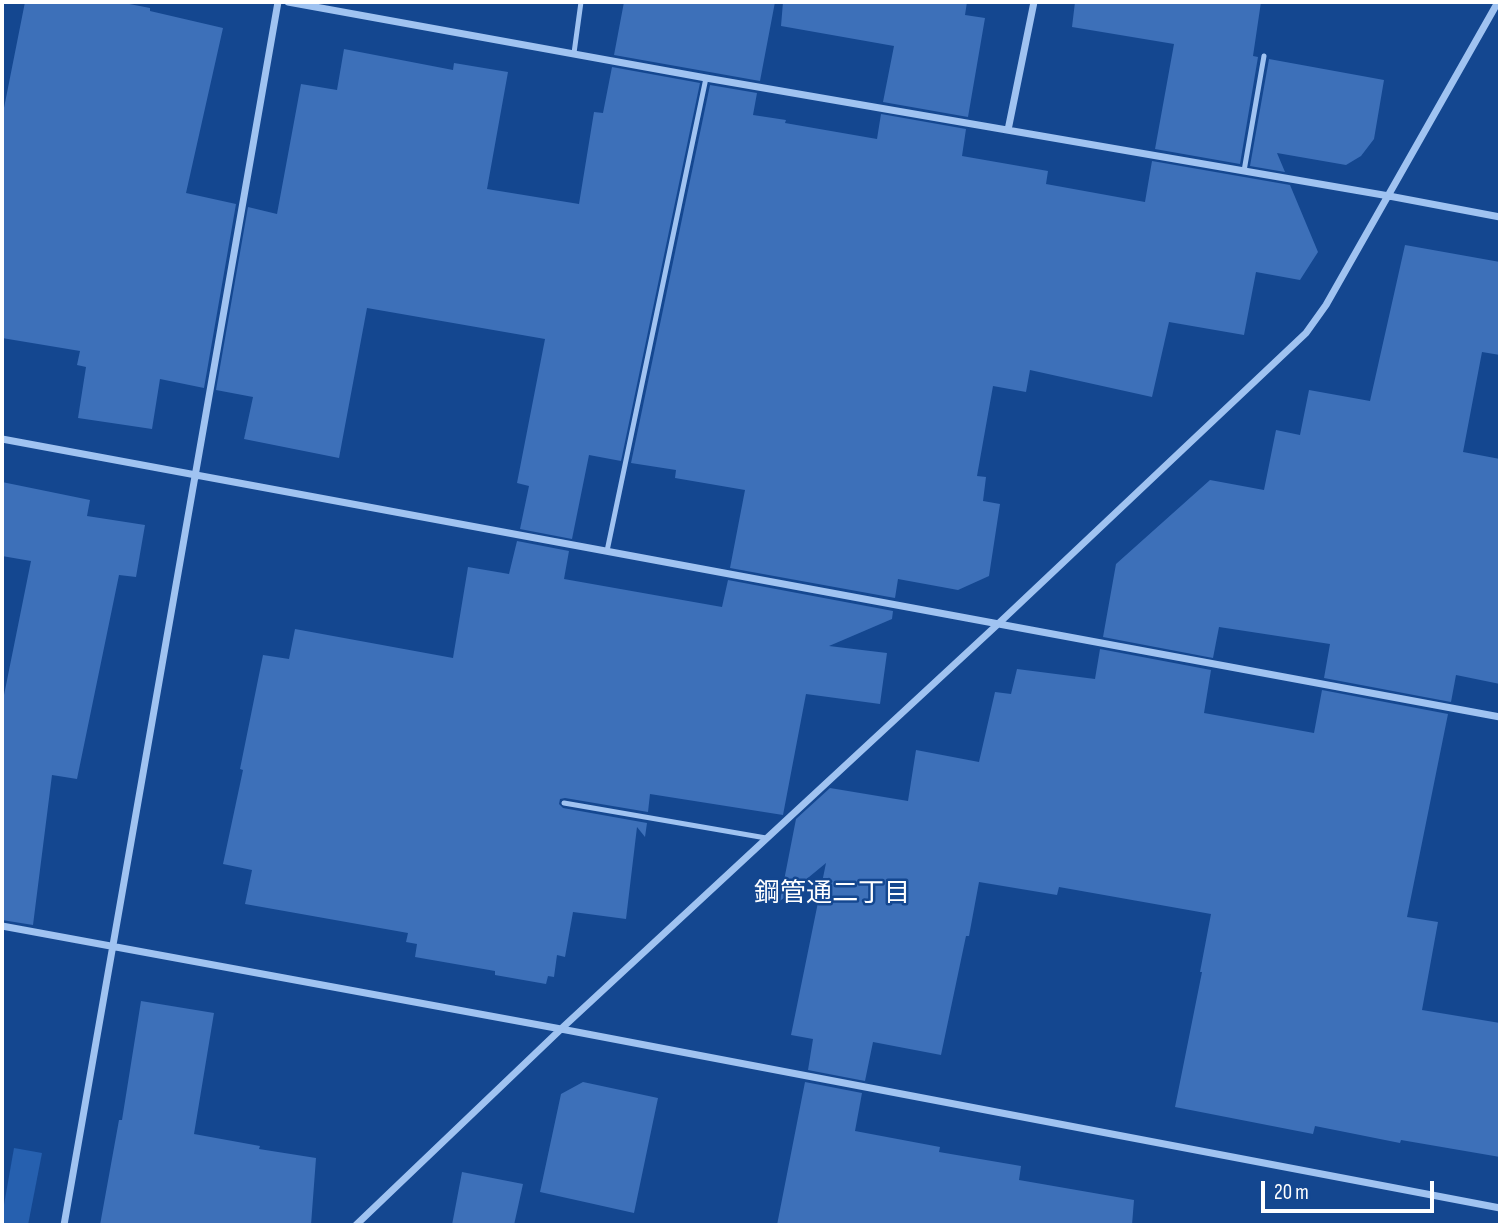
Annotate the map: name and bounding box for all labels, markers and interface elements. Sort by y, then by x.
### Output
district label: 鋼管通二丁目 [754,878,910,910]
scale bar [1264,1168,1437,1212]
text: 20 m [1274,1180,1309,1205]

